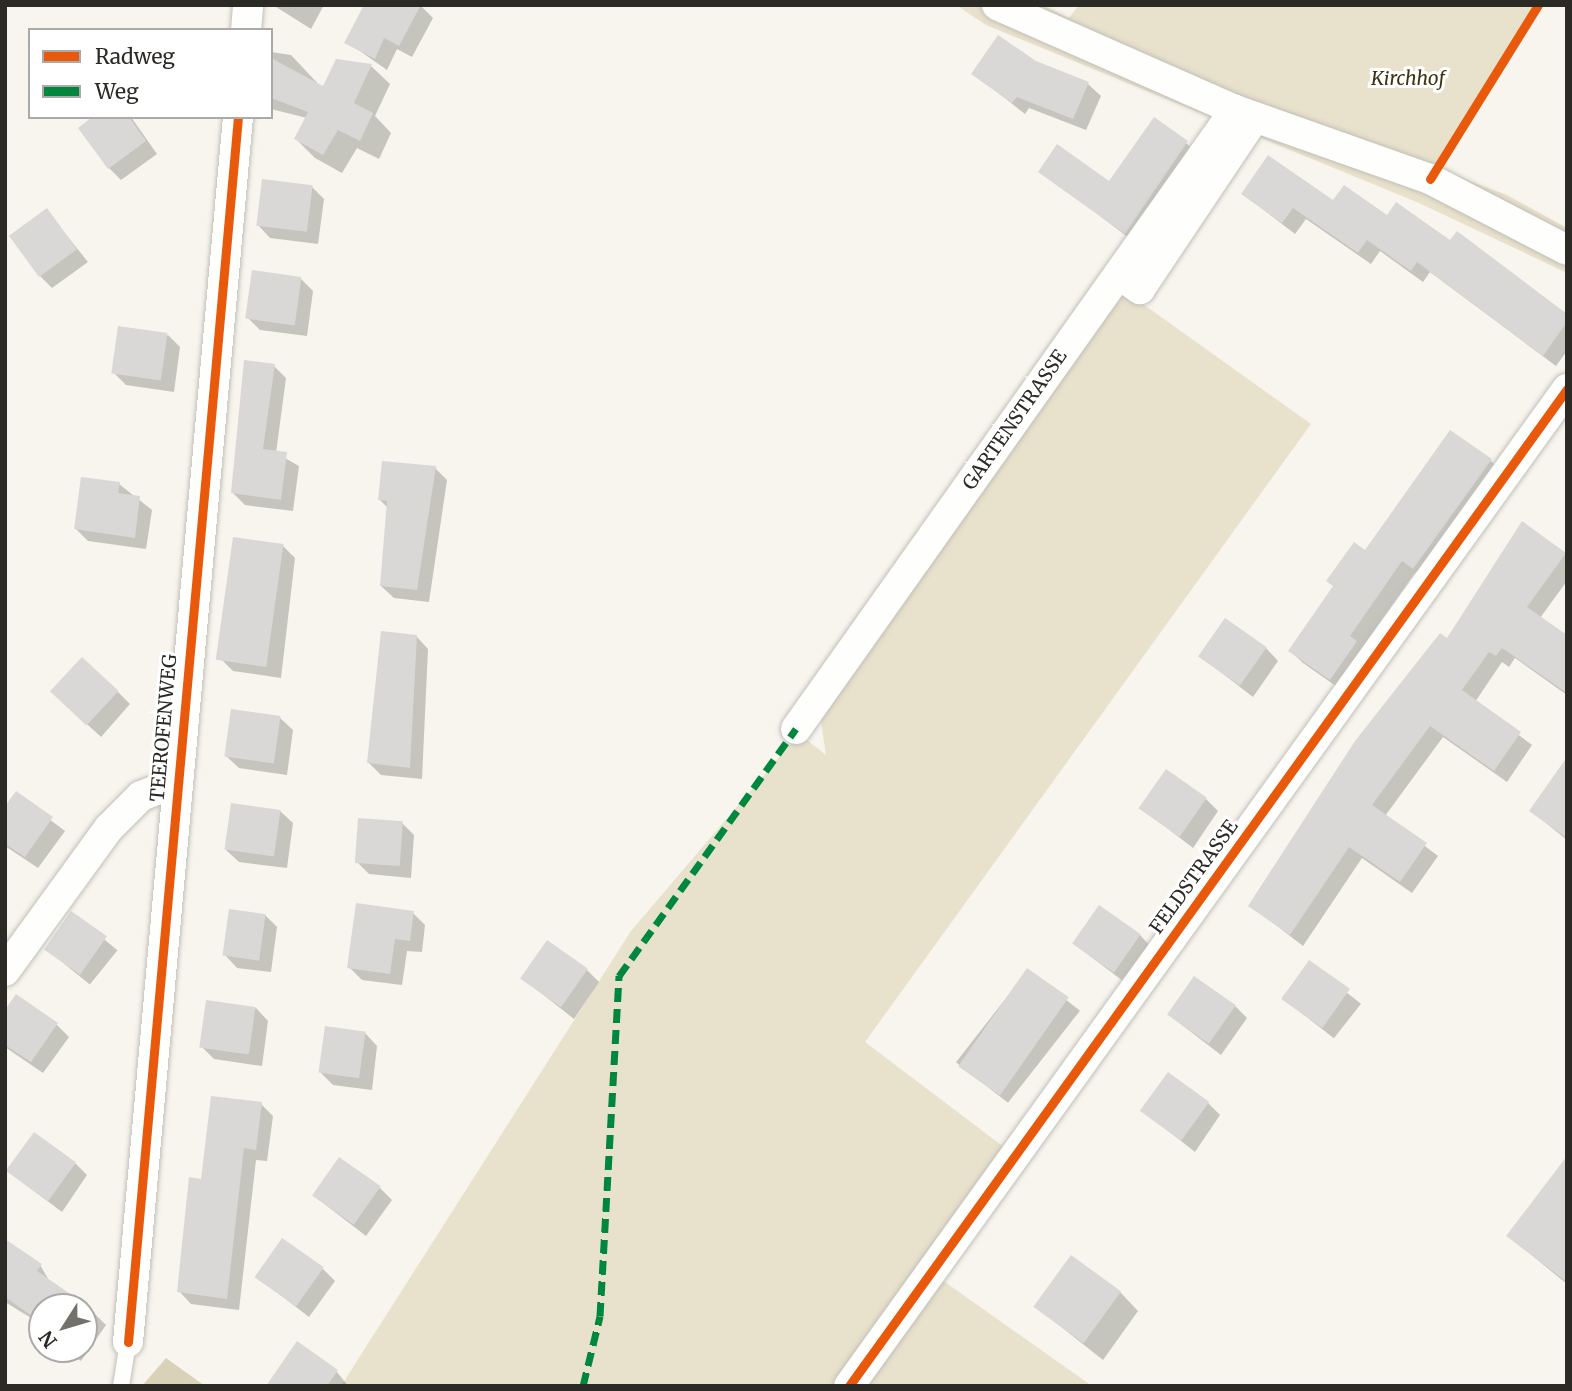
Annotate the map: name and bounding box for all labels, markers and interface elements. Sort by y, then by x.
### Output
legend [28,28,273,119]
text: Radweg [95,43,175,70]
park label: Kirchhof [1371,68,1445,90]
text: Weg [95,78,139,105]
street label: GARTENSTRASSE [958,346,1072,494]
street label: TEEROFENWEG [146,653,182,803]
street label: FELDSTRASSE [1145,816,1243,938]
north arrow [28,1293,98,1363]
text: N [34,1326,62,1353]

